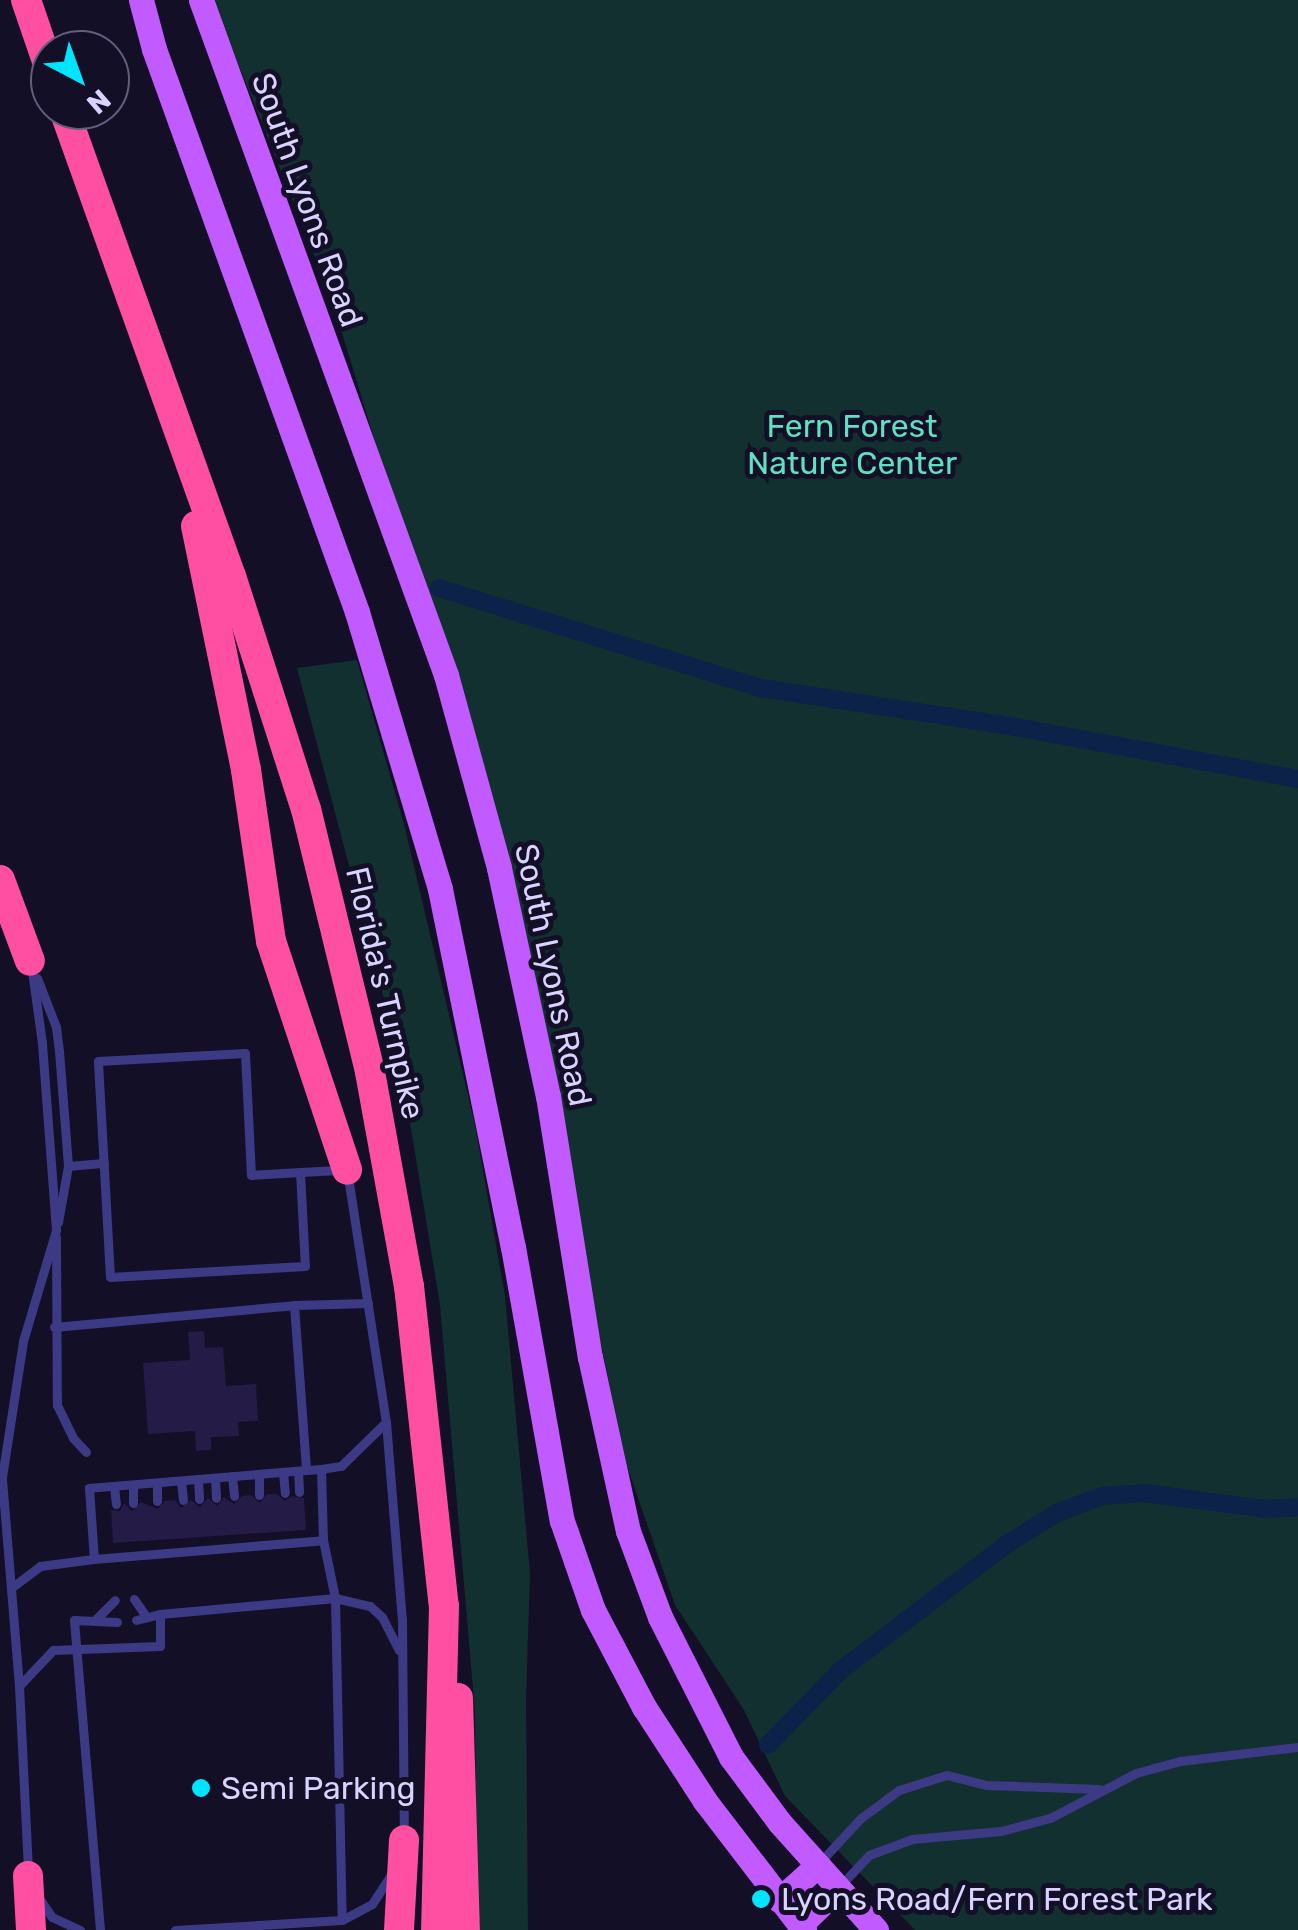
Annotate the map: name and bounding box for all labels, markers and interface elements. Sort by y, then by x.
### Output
north arrow [30,30,130,130]
street label: South Lyons Road [243,68,371,332]
text: N [80,82,117,121]
park label: Fern Forest Nature Center [747,408,957,483]
street label: South Lyons Road [506,840,600,1110]
street label: Florida's Turnpike [337,863,433,1123]
place label: Semi Parking [221,1769,416,1807]
marker: Semi Parking [190,1777,212,1799]
place label: Lyons Road/Fern Forest Park [781,1880,1213,1918]
marker: Lyons Road/Fern Forest Park [750,1888,772,1910]

